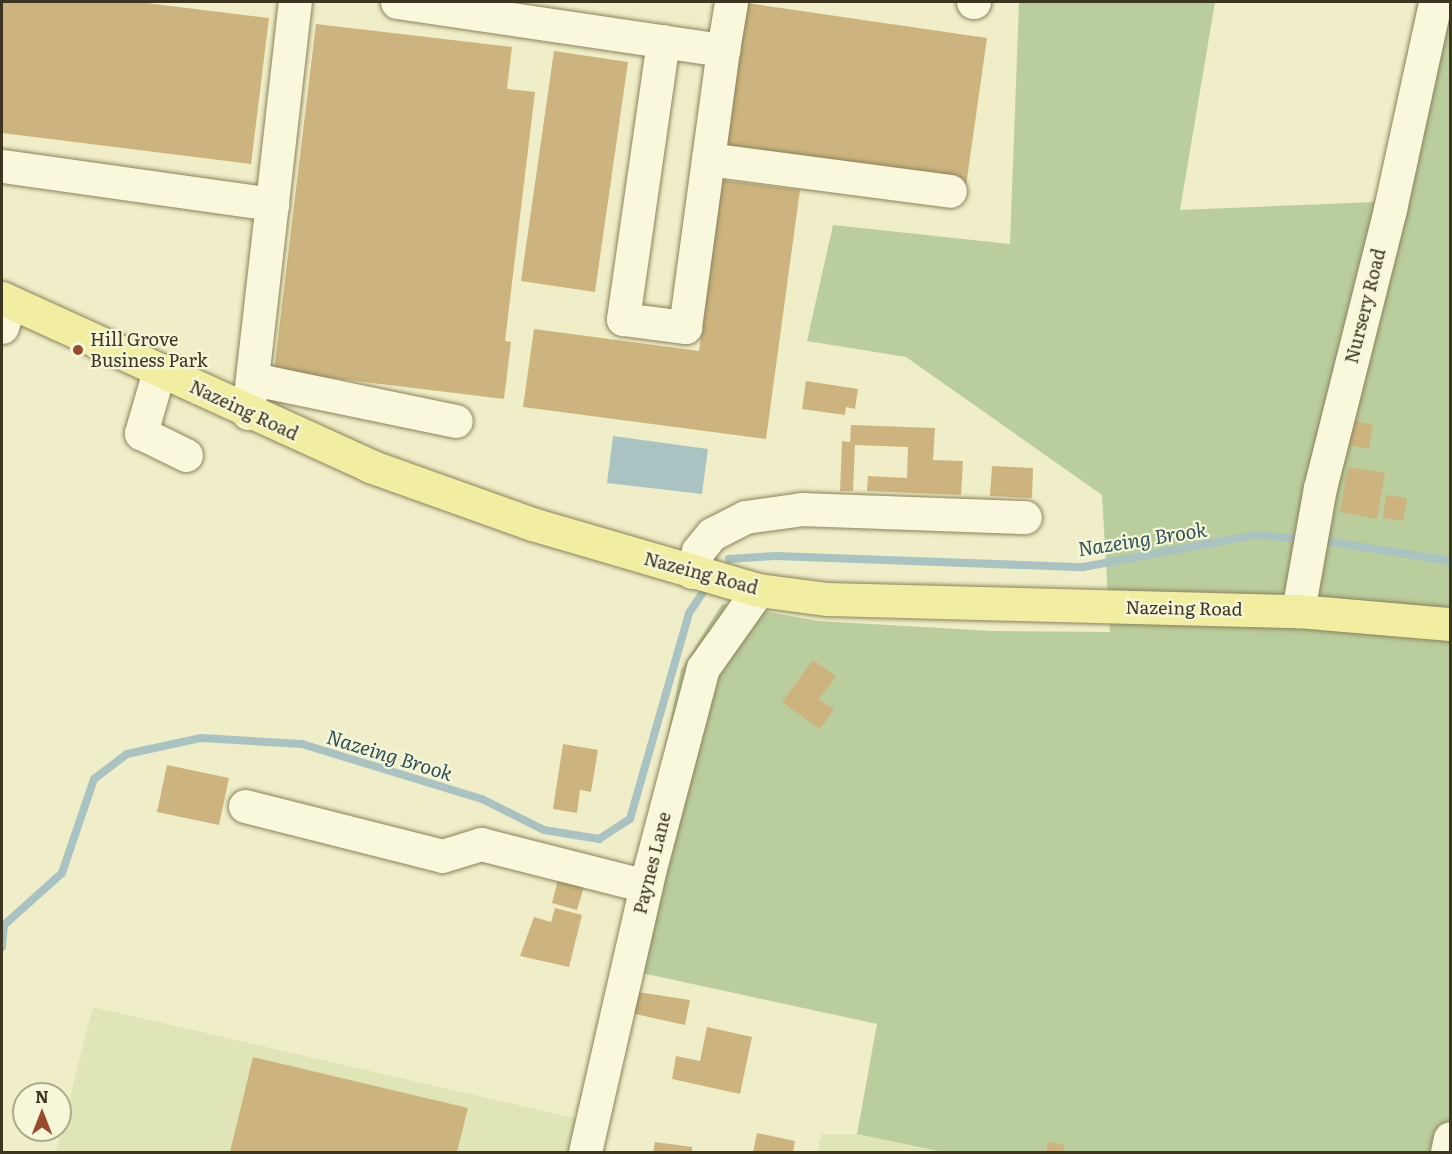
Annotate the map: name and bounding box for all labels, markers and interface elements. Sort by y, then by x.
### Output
street label: Nursery Road [1340,246,1390,366]
place label: Hill Grove Business Park [90,329,208,372]
marker: Hill Grove Business Park [71,343,85,357]
street label: Nazeing Road [186,375,302,445]
water label: Nazeing Brook [1076,516,1208,560]
street label: Nazeing Road [642,547,760,599]
street label: Nazeing Road [1125,596,1243,620]
water label: Nazeing Brook [324,723,456,785]
street label: Paynes Lane [629,810,675,916]
north arrow [12,1082,72,1142]
text: N [35,1084,49,1108]

